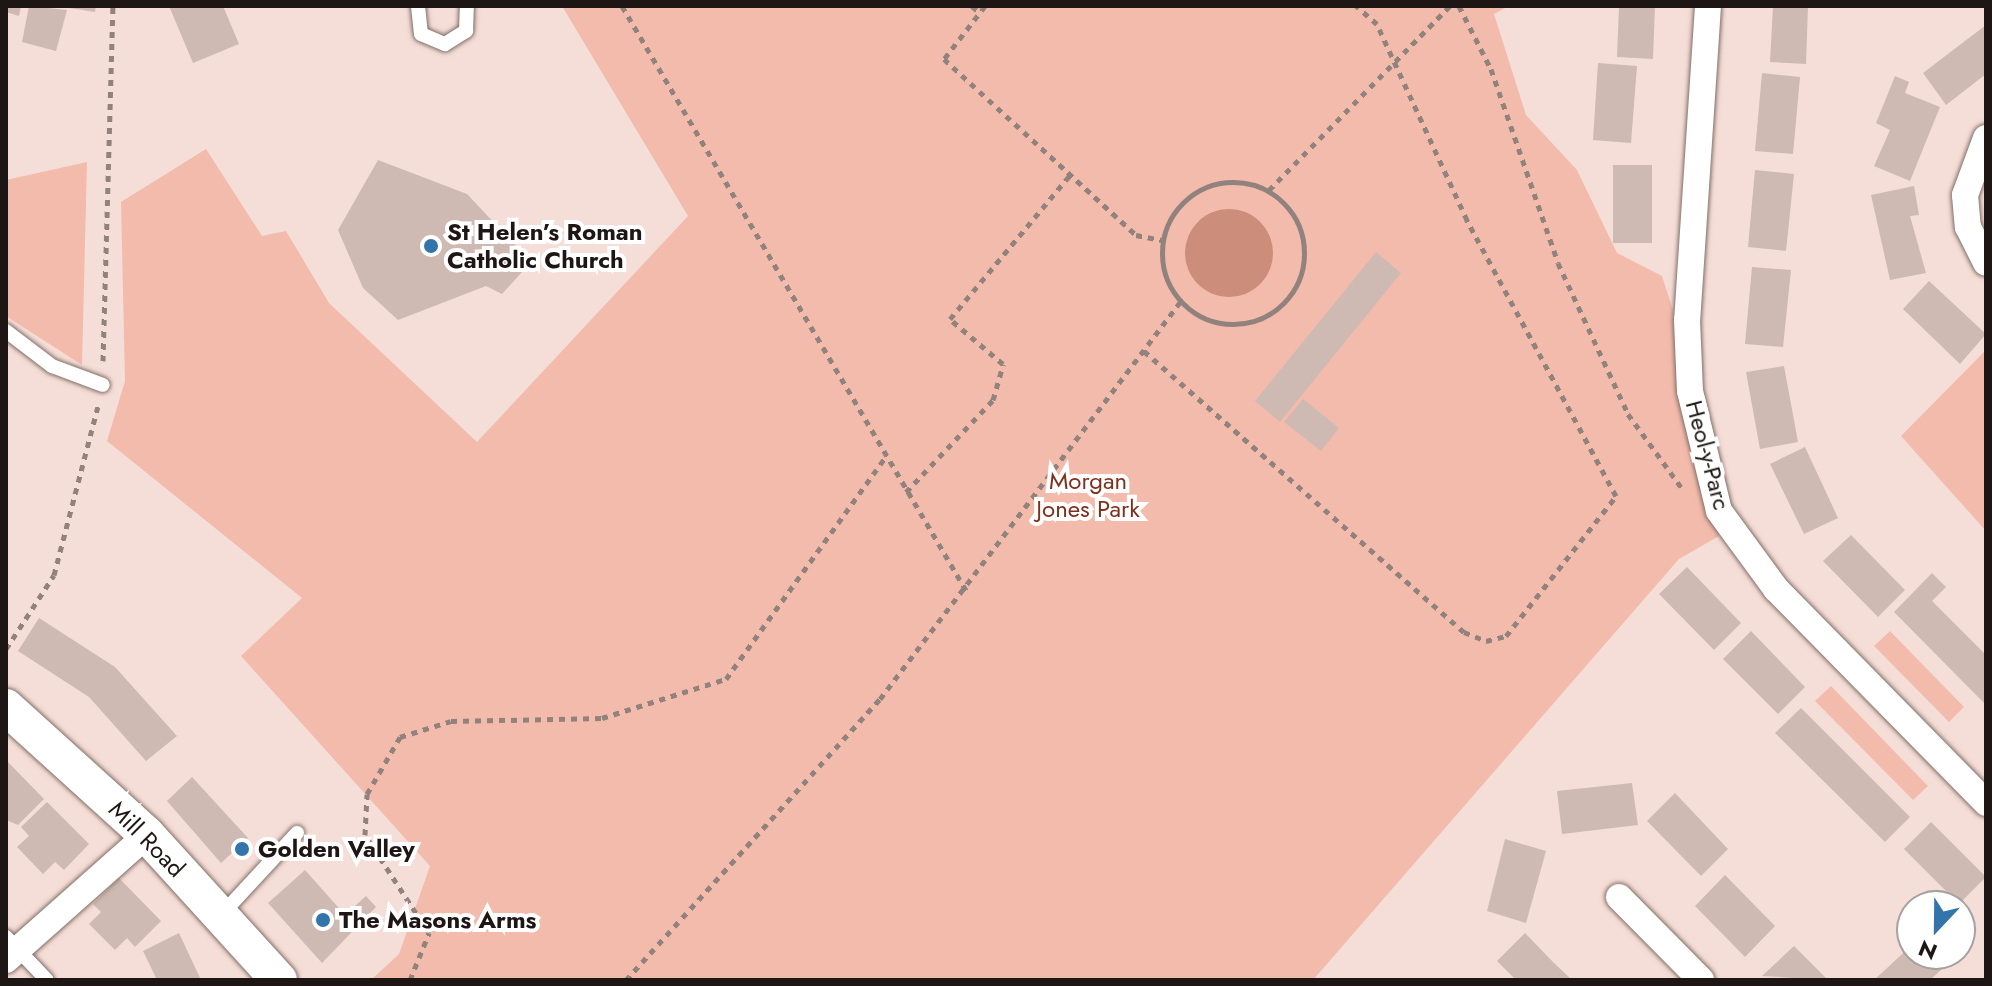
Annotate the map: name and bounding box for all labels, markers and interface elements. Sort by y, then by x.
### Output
place label: St Helen’s Roman Catholic Church [447,218,643,274]
marker: St Helen’s Roman Catholic Church [422,237,440,255]
street label: Heol-y-Parc [1680,397,1736,513]
park label: Morgan Jones Park [1036,467,1140,523]
street label: Mill Road [103,795,191,883]
place label: Golden Valley [258,835,415,863]
marker: Golden Valley [233,840,251,858]
north arrow [1896,890,1976,970]
place label: The Masons Arms [339,906,537,934]
marker: The Masons Arms [314,911,332,929]
text: N [1914,932,1942,969]

